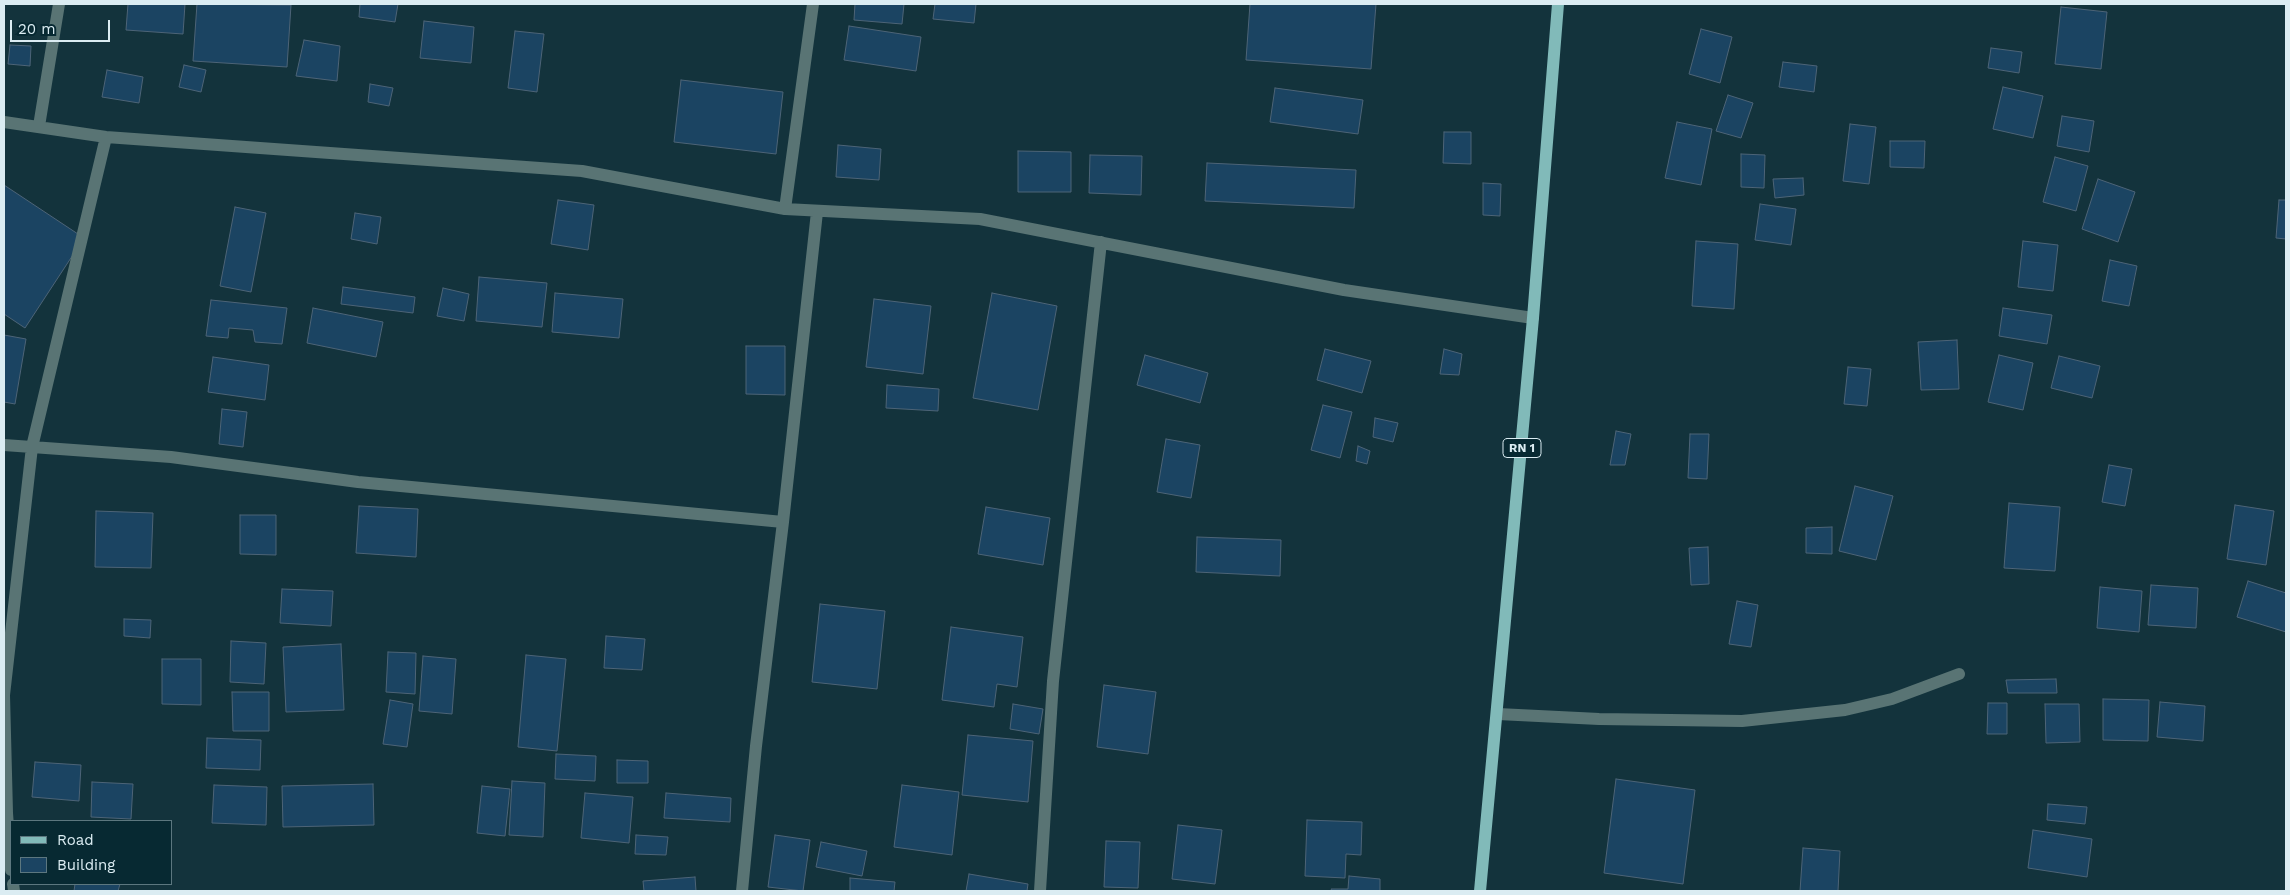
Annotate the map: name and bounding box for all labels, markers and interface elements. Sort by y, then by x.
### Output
scale bar [12,10,112,42]
text: 20 m [18,20,56,38]
road number: RN 1 [1503,438,1541,458]
legend [10,820,172,885]
text: Road [57,831,94,849]
text: Building [57,856,115,874]

